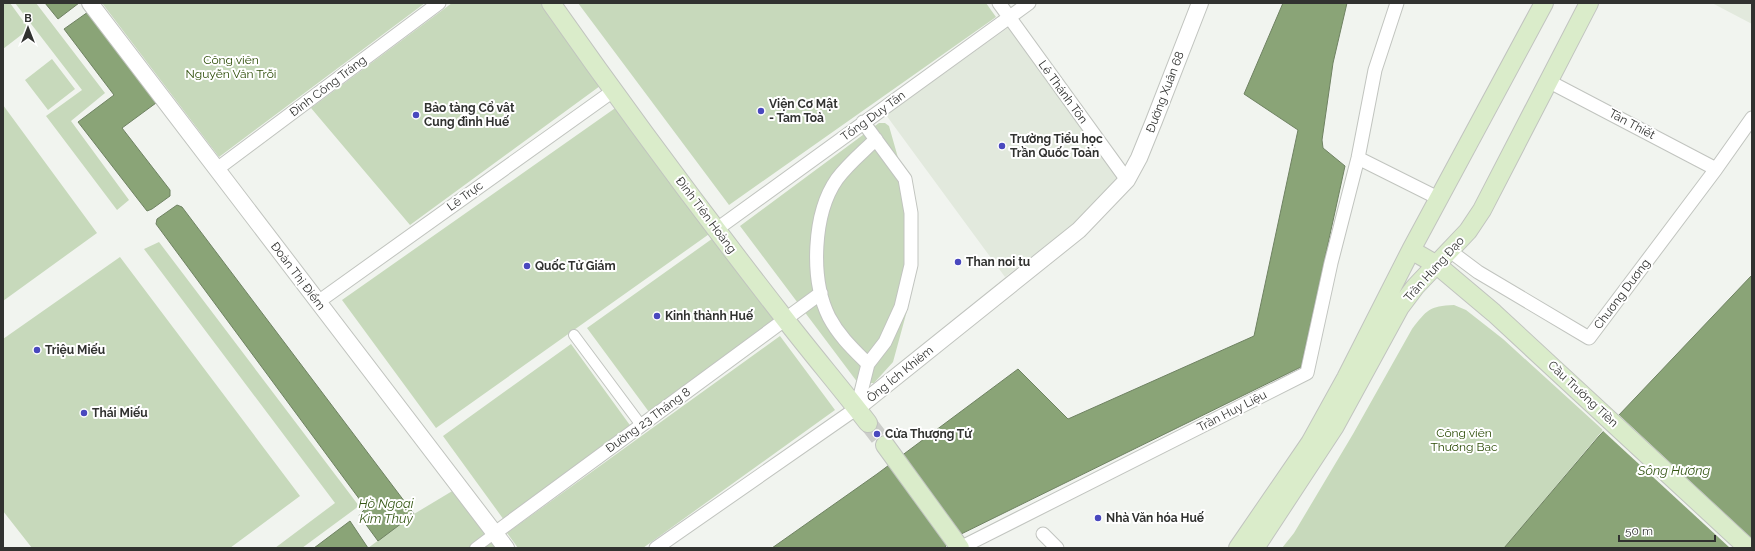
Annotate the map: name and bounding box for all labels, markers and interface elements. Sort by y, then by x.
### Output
north arrow [8,8,48,48]
text: B [24,12,32,25]
street label: Đường Xuân 68 [1143,50,1187,134]
park label: Công viên Nguyễn Văn Trỗi [186,53,276,81]
street label: Đinh Công Tráng [287,53,369,119]
street label: Lê Thánh Tôn [1036,58,1090,126]
street label: Tống Duy Tân [838,88,908,144]
place label: Viện Cơ Mật - Tam Toà [769,97,838,125]
place label: Bảo tàng Cổ vật Cung đình Huế [424,101,515,129]
marker: Viện Cơ Mật - Tam Toà [756,106,766,116]
street label: Tân Thiết [1607,106,1657,142]
marker: Bảo tàng Cổ vật Cung đình Huế [411,110,421,120]
place label: Trường Tiểu học Trần Quốc Toản [1010,132,1103,160]
marker: Trường Tiểu học Trần Quốc Toản [997,141,1007,151]
street label: Đinh Tiên Hoàng [673,174,739,256]
street label: Lê Trực [444,178,486,214]
street label: Trần Hưng Đạo [1401,234,1467,304]
street label: Đoàn Thị Điểm [268,239,328,313]
place label: Than noi tu [966,255,1030,269]
street label: Chương Dương [1591,256,1653,332]
marker: Than noi tu [953,257,963,267]
place label: Quốc Tử Giám [535,259,616,273]
marker: Quốc Tử Giám [522,261,532,271]
place label: Kinh thành Huế [665,309,753,323]
marker: Kinh thành Huế [652,311,662,321]
place label: Triệu Miếu [45,343,105,357]
street label: Ông Ích Khiêm [864,343,936,405]
marker: Triệu Miếu [32,345,42,355]
street label: Cầu Trường Tiền [1545,358,1621,430]
street label: Đường 23 Tháng 8 [603,385,693,455]
street label: Trần Huy Liệu [1195,387,1269,435]
place label: Thái Miếu [92,406,148,420]
marker: Thái Miếu [79,408,89,418]
park label: Công viên Thương Bạc [1430,426,1498,454]
place label: Cửa Thượng Tứ [885,427,973,441]
marker: Cửa Thượng Tứ [872,429,882,439]
water label: Sông Hương [1637,463,1710,478]
water label: Hồ Ngoại Kim Thuỷ [358,496,415,526]
place label: Nhà Văn hóa Huế [1106,511,1204,525]
marker: Nhà Văn hóa Huế [1093,513,1103,523]
scale bar [1619,517,1715,543]
text: 50 m [1625,524,1653,538]

